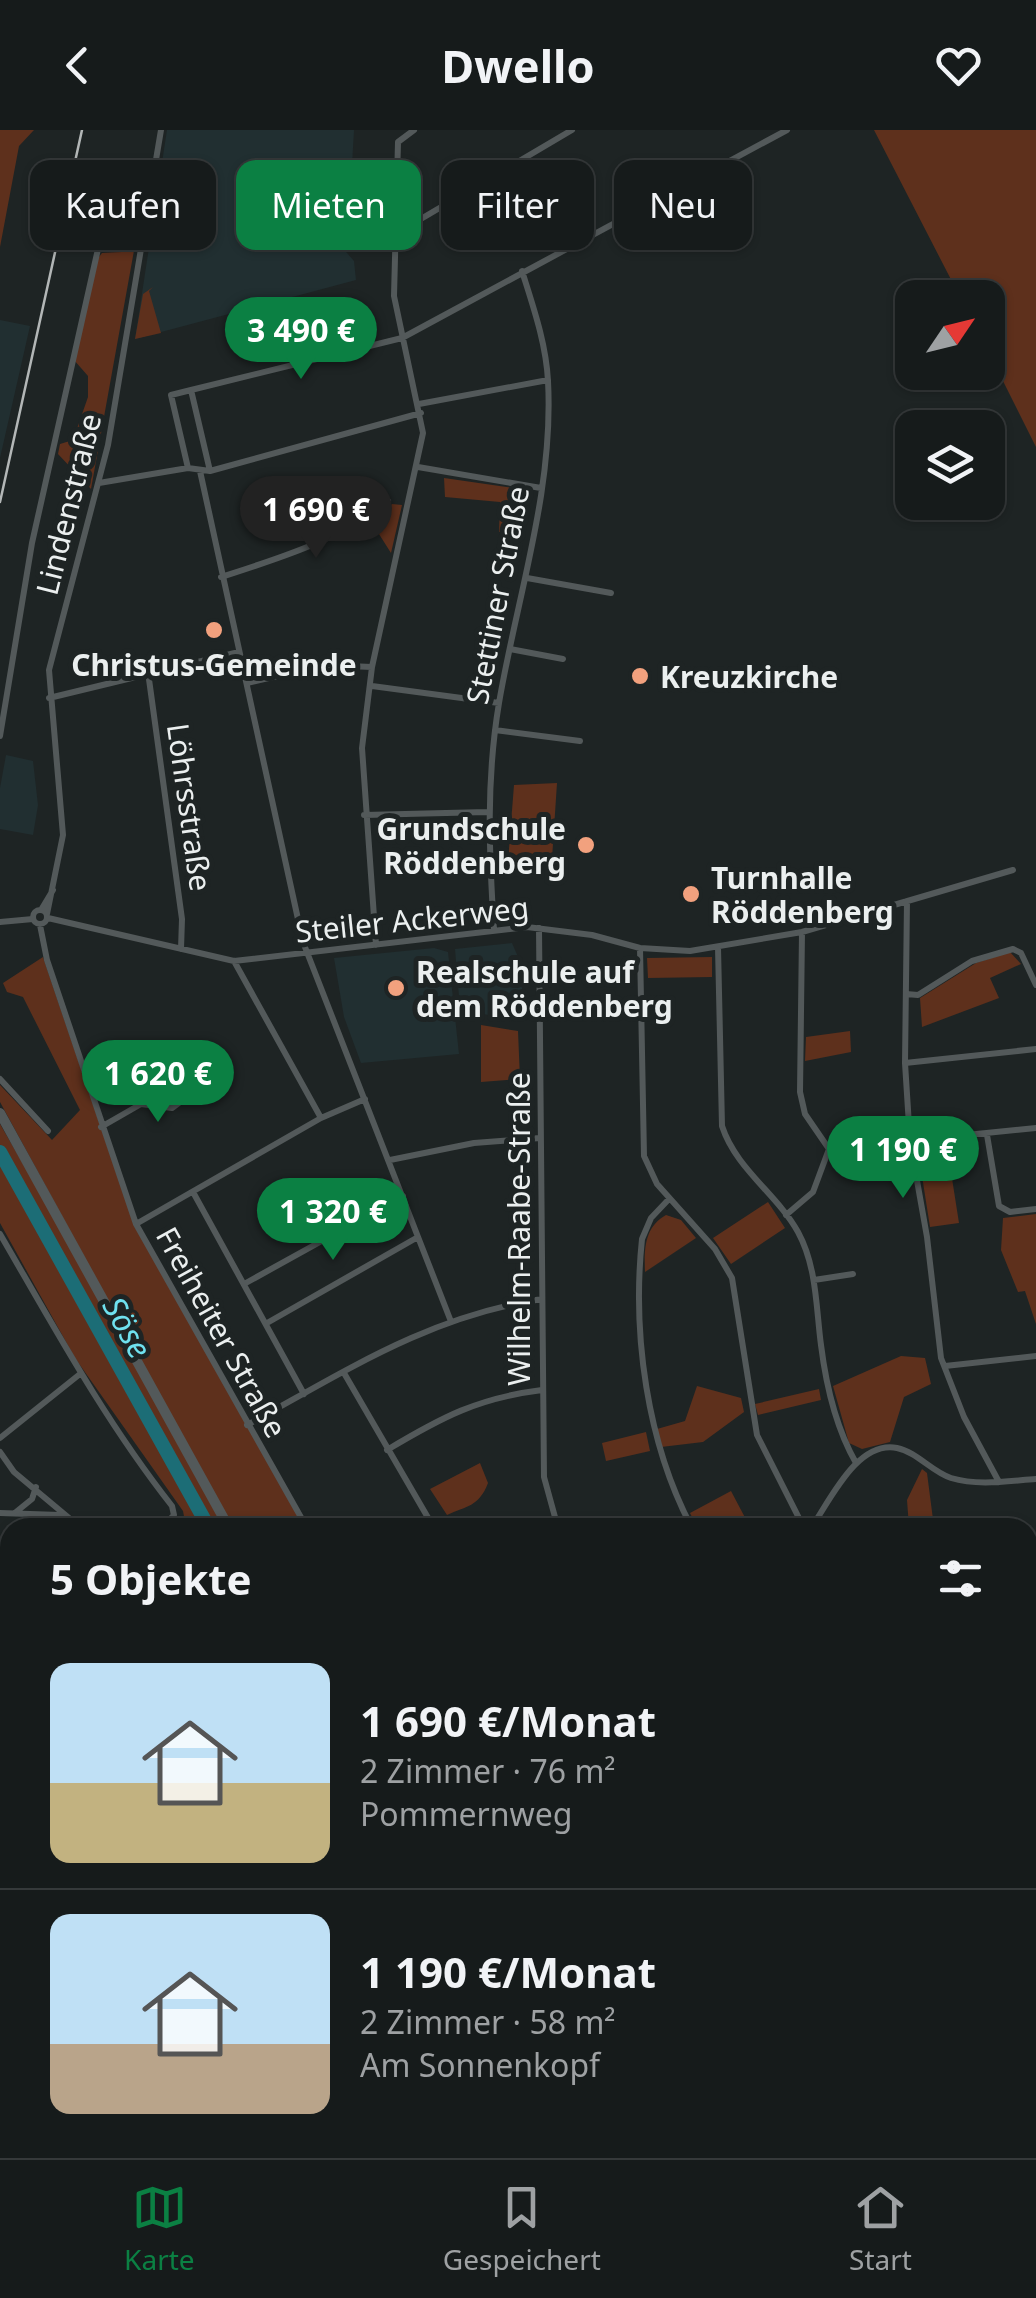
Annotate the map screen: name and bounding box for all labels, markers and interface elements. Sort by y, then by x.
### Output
text: Dwello [441,35,595,96]
icon: back [50,38,105,93]
icon: heart [931,38,986,93]
chip: Kaufen [30,160,216,250]
chip: Mieten [236,160,421,250]
chip: Filter [441,160,594,250]
chip: Neu [614,160,752,250]
north arrow [895,280,1005,390]
map controls [895,280,1005,520]
pin: 3 490 € [209,297,393,382]
text: 3 490 € [247,308,355,351]
street label: Lindenstraße [26,409,110,599]
button: layers [895,410,1005,520]
pin: 1 690 € [224,476,408,561]
street label: Stettiner Straße [456,483,538,707]
text: 1 690 € [262,487,370,530]
marker: Christus-Gemeinde [203,619,225,641]
place label: Christus-Gemeinde [71,644,357,685]
place label: Kreuzkirche [660,656,838,697]
marker: Kreuzkirche [629,665,651,687]
street label: Löhrsstraße [158,721,222,893]
place label: Grundschule Röddenberg [377,808,566,883]
marker: Grundschule Röddenberg [575,834,597,856]
place label: Turnhalle Röddenberg [711,857,894,932]
marker: Turnhalle Röddenberg [680,883,702,905]
street label: Steiler Ackerweg [293,886,531,952]
place label: Realschule auf dem Röddenberg [416,951,673,1026]
marker: Realschule auf dem Röddenberg [385,977,407,999]
pin: 1 620 € [66,1040,250,1125]
text: 1 620 € [104,1051,212,1094]
street label: Wilhelm-Raabe-Straße [498,1072,539,1386]
pin: 1 190 € [811,1116,995,1201]
text: 1 190 € [849,1127,957,1170]
pin: 1 320 € [241,1178,425,1263]
text: 1 320 € [279,1189,387,1232]
street label: Freiheiter Straße [147,1219,297,1445]
water label: Söse [94,1289,162,1365]
text: 5 Objekte [50,1550,252,1607]
icon: filters [933,1551,988,1606]
text: 1 690 €/Monat [360,1692,656,1749]
icon: home [130,1703,250,1823]
text: 2 Zimmer · 76 m² [360,1749,616,1792]
text: Pommernweg [360,1792,572,1835]
text: 1 190 €/Monat [360,1943,656,2000]
icon: home [130,1954,250,2074]
text: 2 Zimmer · 58 m² [360,2000,616,2043]
text: Am Sonnenkopf [360,2043,600,2086]
tab: Karte [124,2180,195,2278]
tab: Gespeichert [443,2180,601,2278]
tab: Start [849,2180,912,2278]

